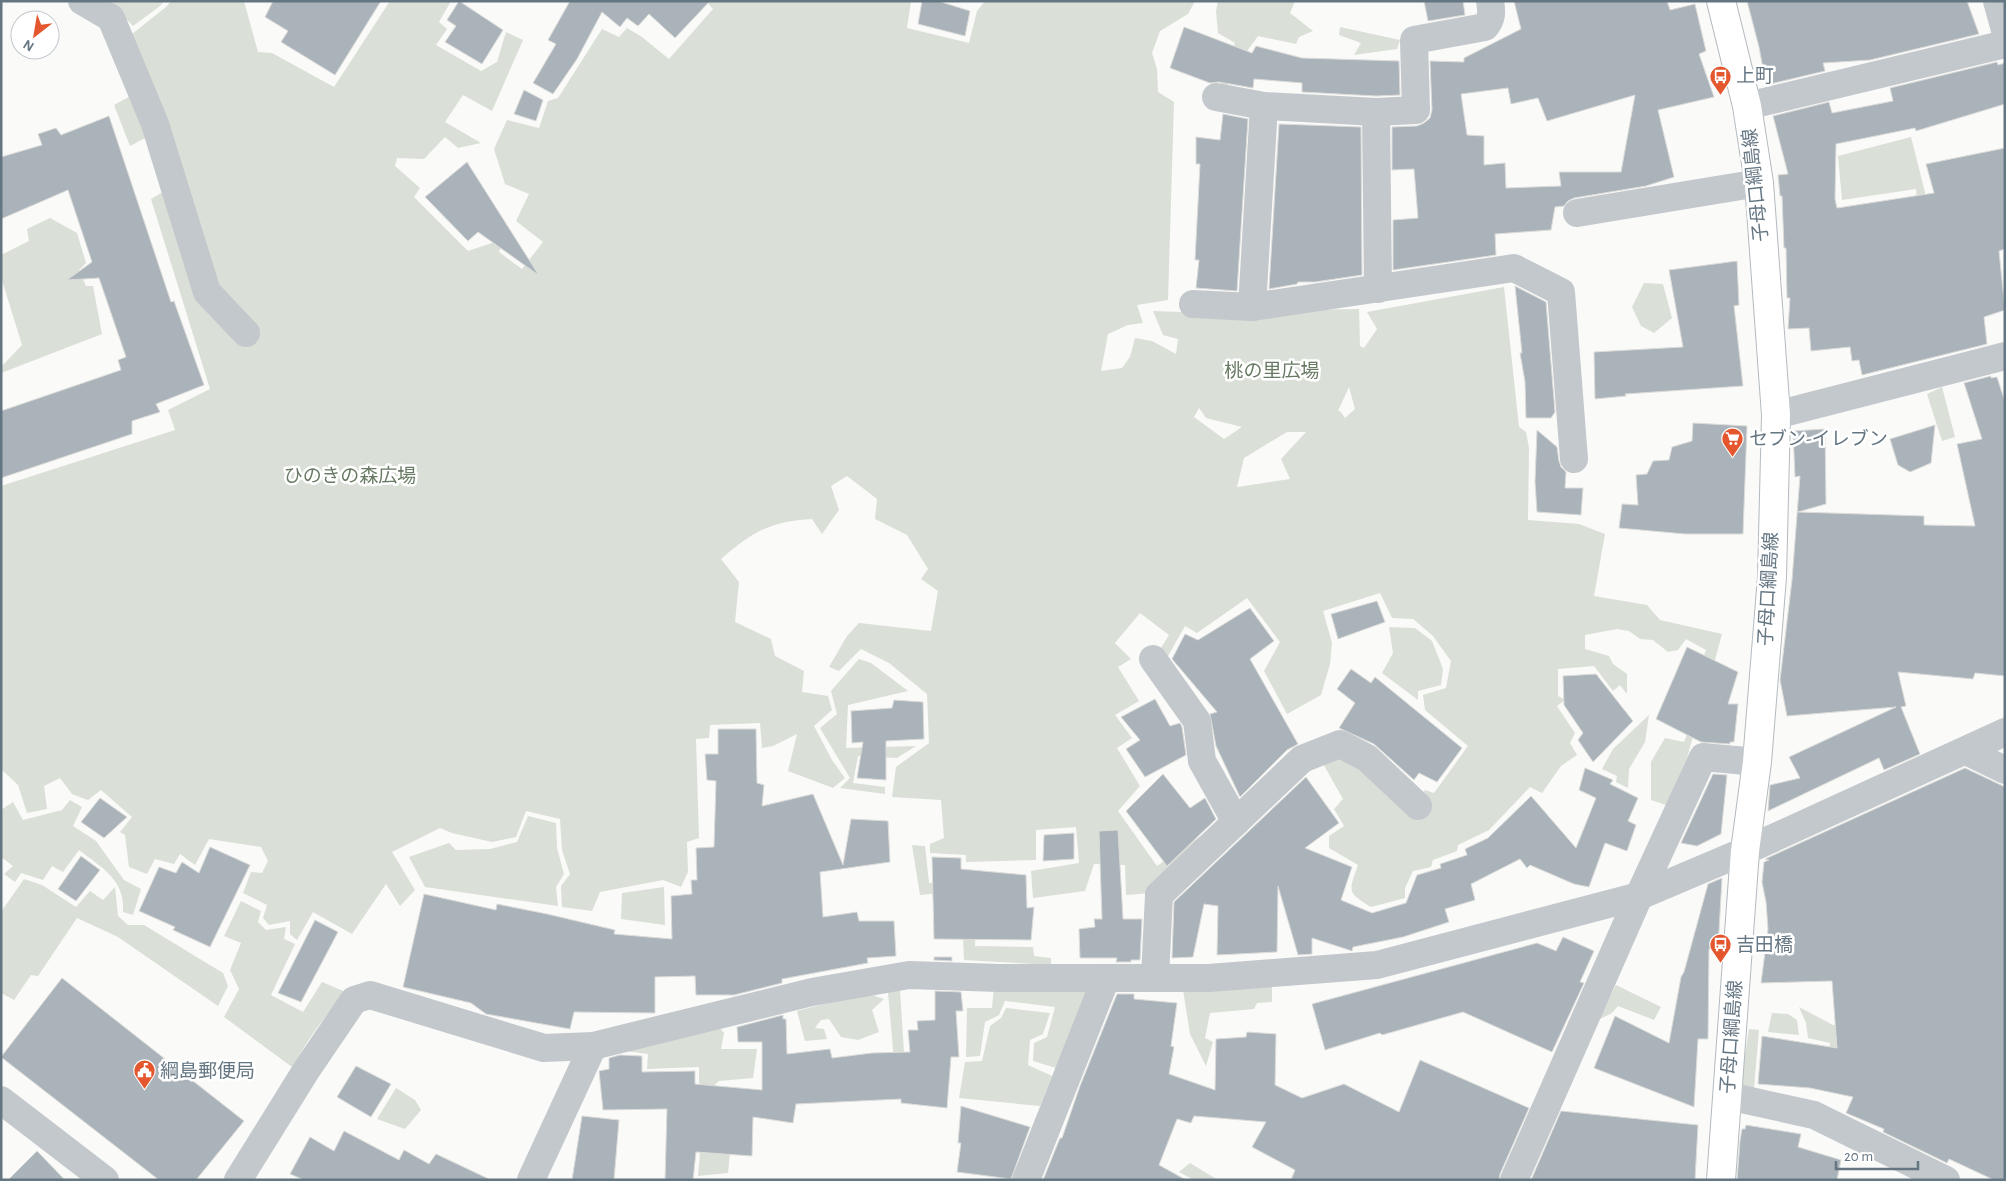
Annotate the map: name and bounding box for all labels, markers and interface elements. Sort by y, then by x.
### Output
north arrow [10,10,60,60]
text: N [21,37,37,54]
bus stop icon: 上町 [1708,64,1732,95]
place label: 上町 [1736,66,1774,86]
street label: 子母口綱島線 [1740,127,1771,243]
park label: 桃の里広場 [1224,360,1320,381]
supermarket icon: セブン-イレブン [1721,427,1745,458]
place label: セブン-イレブン [1749,428,1888,449]
park label: ひのきの森広場 [284,465,416,486]
street label: 子母口綱島線 [1756,532,1781,646]
bus stop icon: 吉田橋 [1708,933,1732,964]
place label: 吉田橋 [1736,935,1793,955]
street label: 子母口綱島線 [1718,979,1745,1095]
public building icon: 綱島郵便局 [132,1059,156,1090]
place label: 綱島郵便局 [160,1060,255,1081]
scale bar [1836,1138,1918,1170]
text: 20 m [1844,1149,1873,1164]

